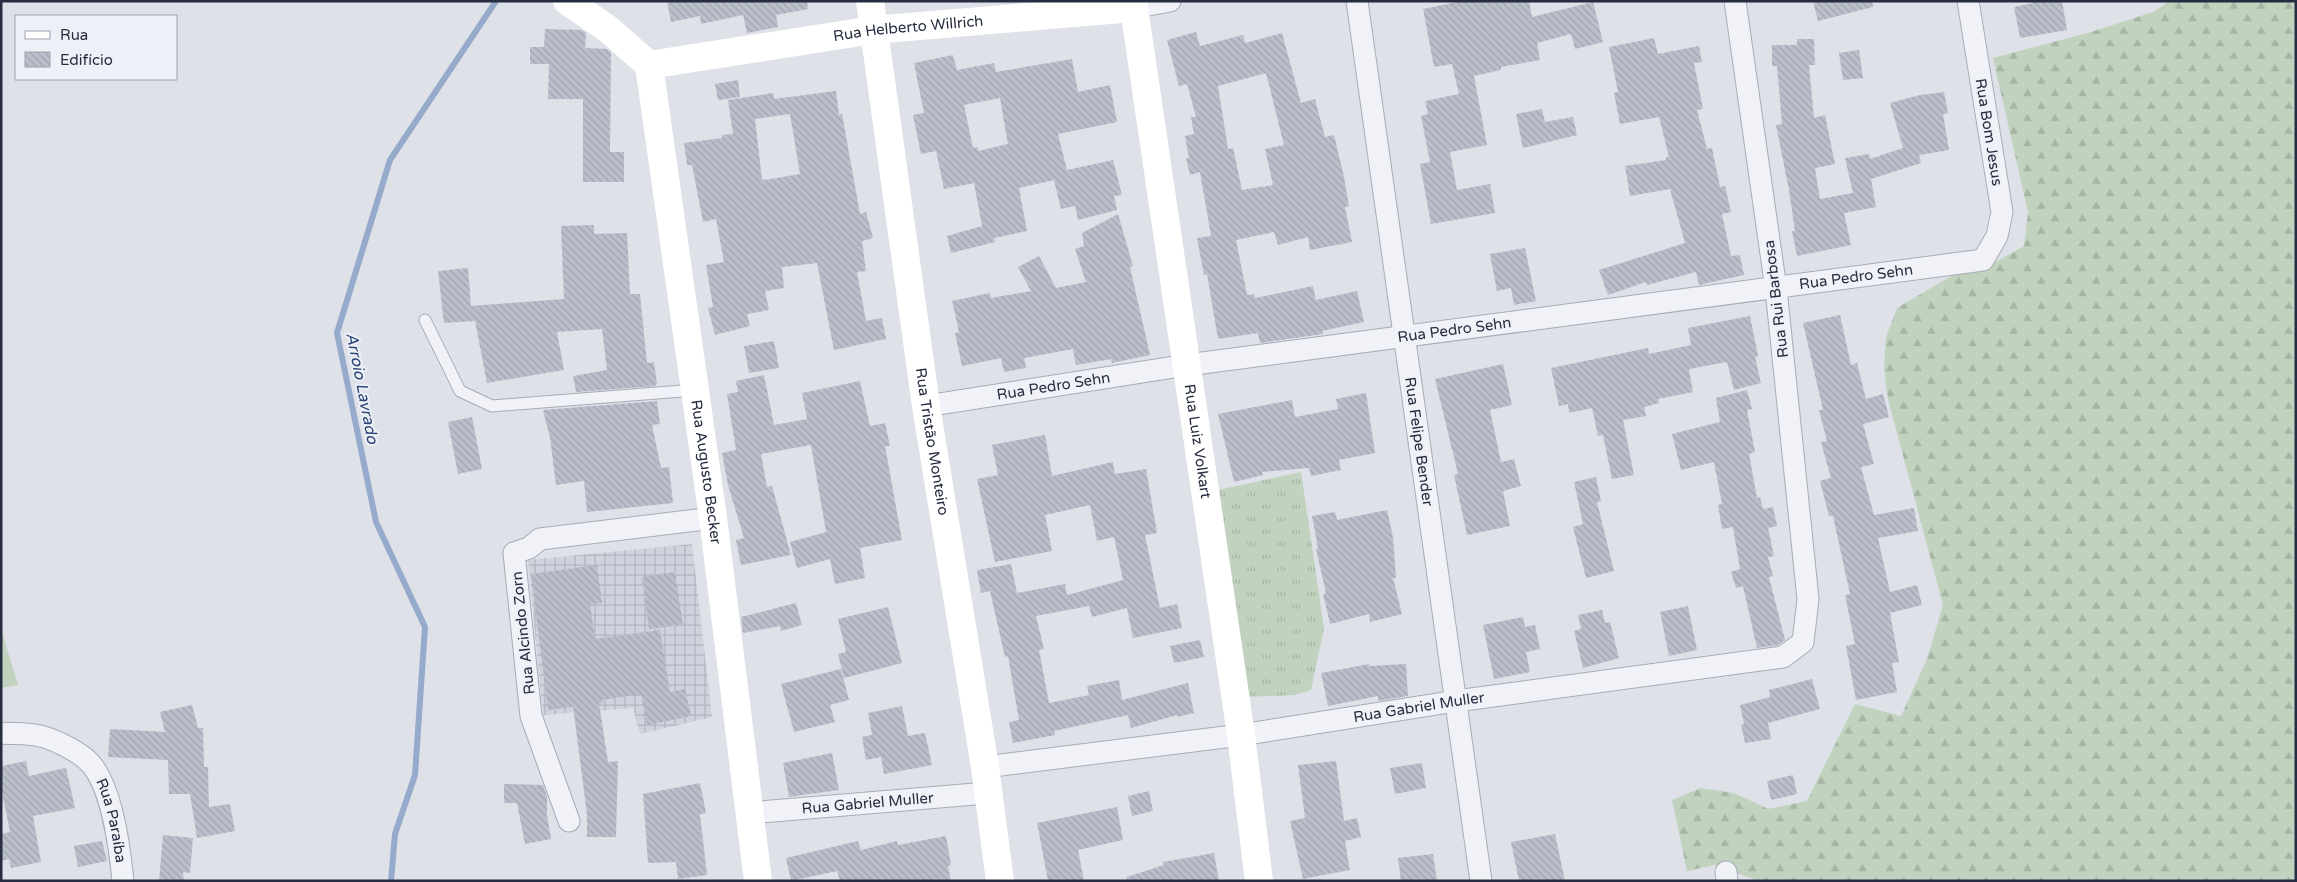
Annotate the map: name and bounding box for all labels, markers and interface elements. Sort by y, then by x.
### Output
street label: Rua Helberto Willrich [832,12,984,45]
legend [15,15,178,80]
text: Rua [60,26,88,44]
text: Edifício [60,51,113,69]
street label: Rua Bom Jesus [1972,77,2006,187]
street label: Rua Rui Barbosa [1760,239,1792,359]
street label: Rua Pedro Sehn [1798,260,1914,293]
street label: Rua Pedro Sehn [1396,313,1512,346]
water label: Arroio Lavrado [341,331,383,447]
street label: Rua Tristão Monteiro [912,367,953,517]
street label: Rua Pedro Sehn [995,368,1111,404]
street label: Rua Felipe Bender [1401,376,1437,508]
street label: Rua Luiz Volkart [1180,383,1215,500]
street label: Rua Augusto Becker [687,398,725,546]
street label: Rua Alcindo Zorn [508,570,538,696]
street label: Rua Gabriel Muller [1352,688,1486,726]
street label: Rua Paraíba [92,775,130,864]
street label: Rua Gabriel Muller [801,789,934,818]

